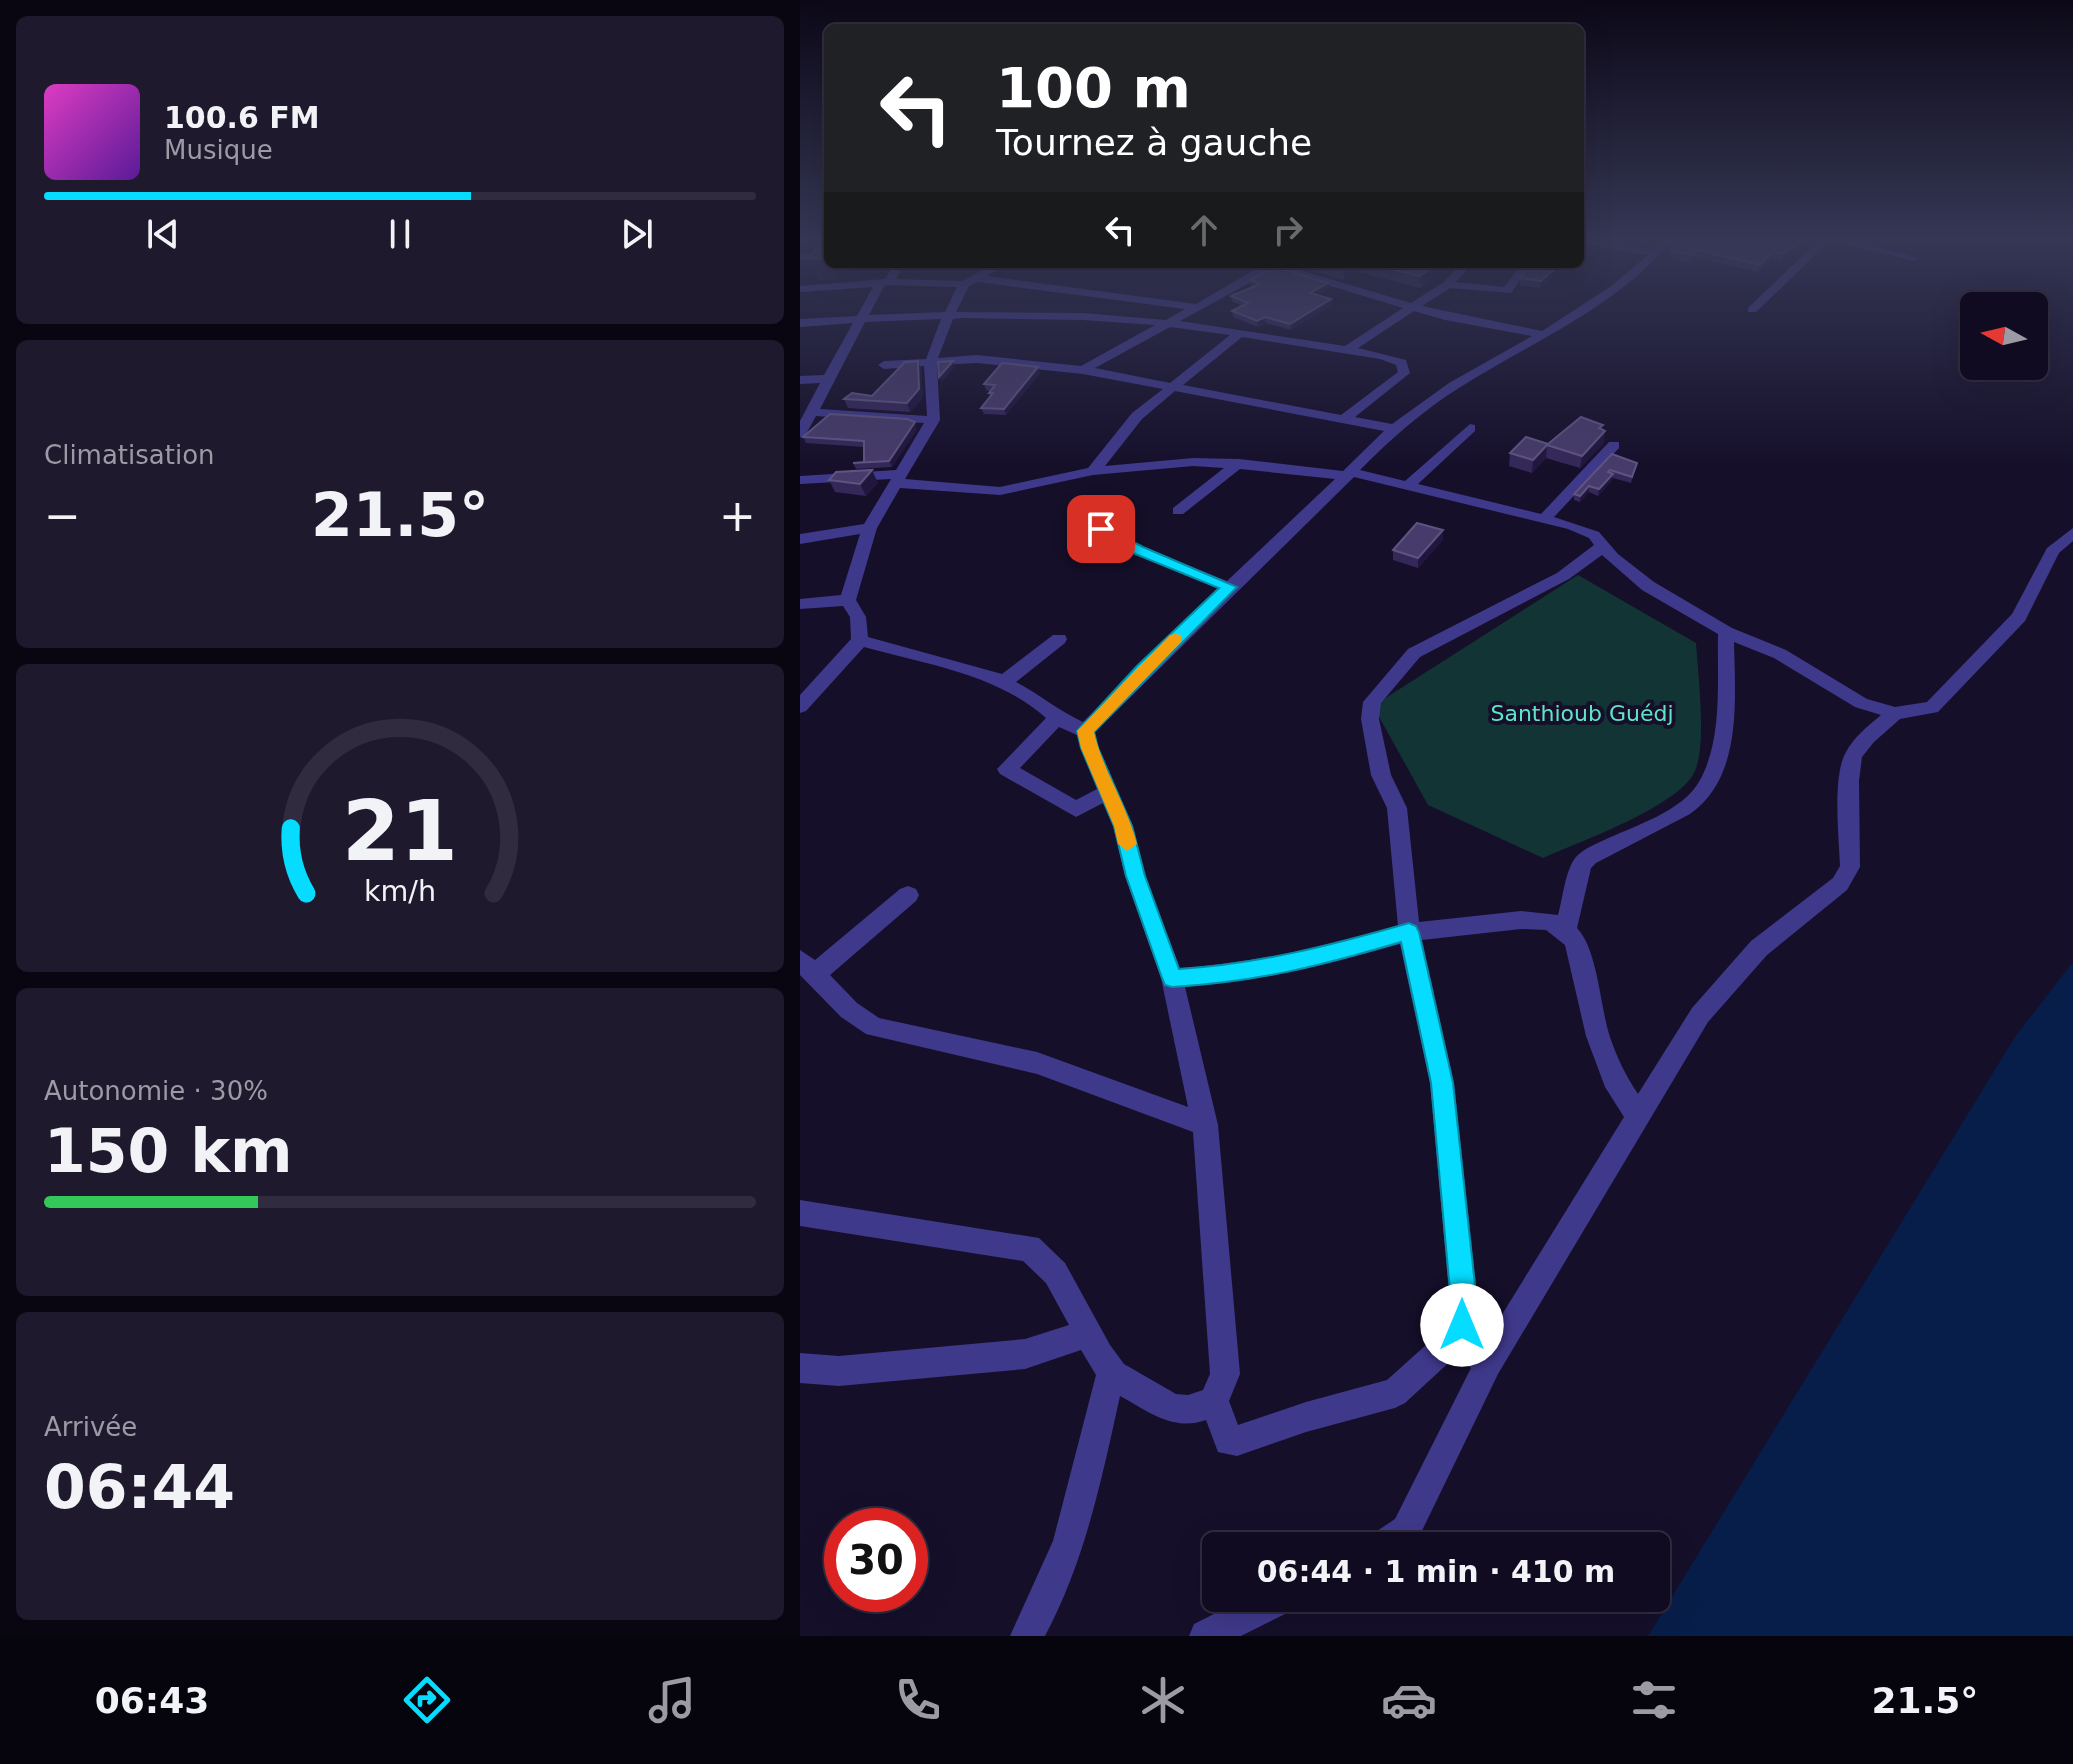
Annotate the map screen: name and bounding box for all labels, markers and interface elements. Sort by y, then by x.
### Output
text: 100 m [996,55,1191,120]
icon: left [864,56,968,160]
text: 100.6 FM [164,100,320,135]
text: Tournez à gauche [996,122,1312,163]
text: Musique [164,135,273,165]
icon: left [1098,208,1142,252]
icon: ahead [1182,208,1226,252]
icon: right [1266,208,1310,252]
icon: previous [141,212,185,256]
icon: pause [378,212,422,256]
icon: next [615,212,659,256]
north arrow [1960,292,2048,380]
map controls [1960,292,2048,380]
text: Climatisation [44,440,215,470]
text: 21.5° [311,480,489,550]
text: − [44,490,81,541]
text: + [719,490,756,541]
pin [1067,495,1135,563]
icon: arrive [1079,507,1123,551]
park label: Santhioub Guédj [1490,701,1674,726]
text: 21 [342,783,458,880]
text: km/h [364,874,436,908]
text: Autonomie · 30% [44,1076,268,1106]
text: 150 km [44,1116,293,1186]
position arrow [1420,1283,1504,1367]
text: Arrivée [44,1412,137,1442]
text: 06:44 [44,1452,235,1522]
speed limit sign: 30 [824,1508,928,1612]
text: 06:44 · 1 min · 410 m [1257,1554,1615,1589]
icon: directions [399,1672,455,1728]
icon: music [644,1672,700,1728]
icon: phone [890,1672,946,1728]
icon: climate [1135,1672,1191,1728]
icon: car [1381,1672,1437,1728]
icon: filters [1626,1672,1682,1728]
text: 06:43 [95,1680,209,1721]
text: 21.5° [1871,1680,1978,1721]

